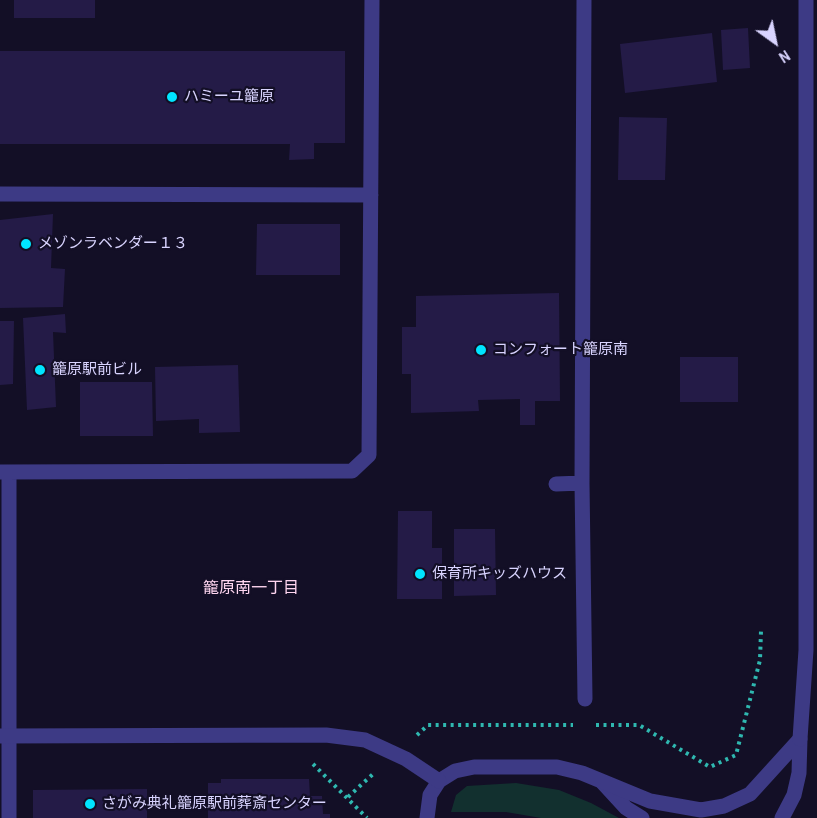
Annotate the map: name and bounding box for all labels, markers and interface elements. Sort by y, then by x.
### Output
north arrow [745,12,805,72]
text: N [775,45,795,69]
place label: ハミーユ籠原 [184,88,274,106]
marker: ハミーユ籠原 [165,90,179,104]
place label: メゾンラベンダー１３ [38,235,188,253]
marker: メゾンラベンダー１３ [19,237,33,251]
place label: コンフォート籠原南 [493,341,628,359]
marker: コンフォート籠原南 [474,343,488,357]
place label: 籠原駅前ビル [52,361,142,379]
marker: 籠原駅前ビル [33,363,47,377]
place label: 保育所キッズハウス [432,565,567,583]
marker: 保育所キッズハウス [413,567,427,581]
district label: 籠原南一丁目 [203,579,299,599]
place label: さがみ典礼籠原駅前葬斎センター [102,795,327,813]
marker: さがみ典礼籠原駅前葬斎センター [83,797,97,811]

